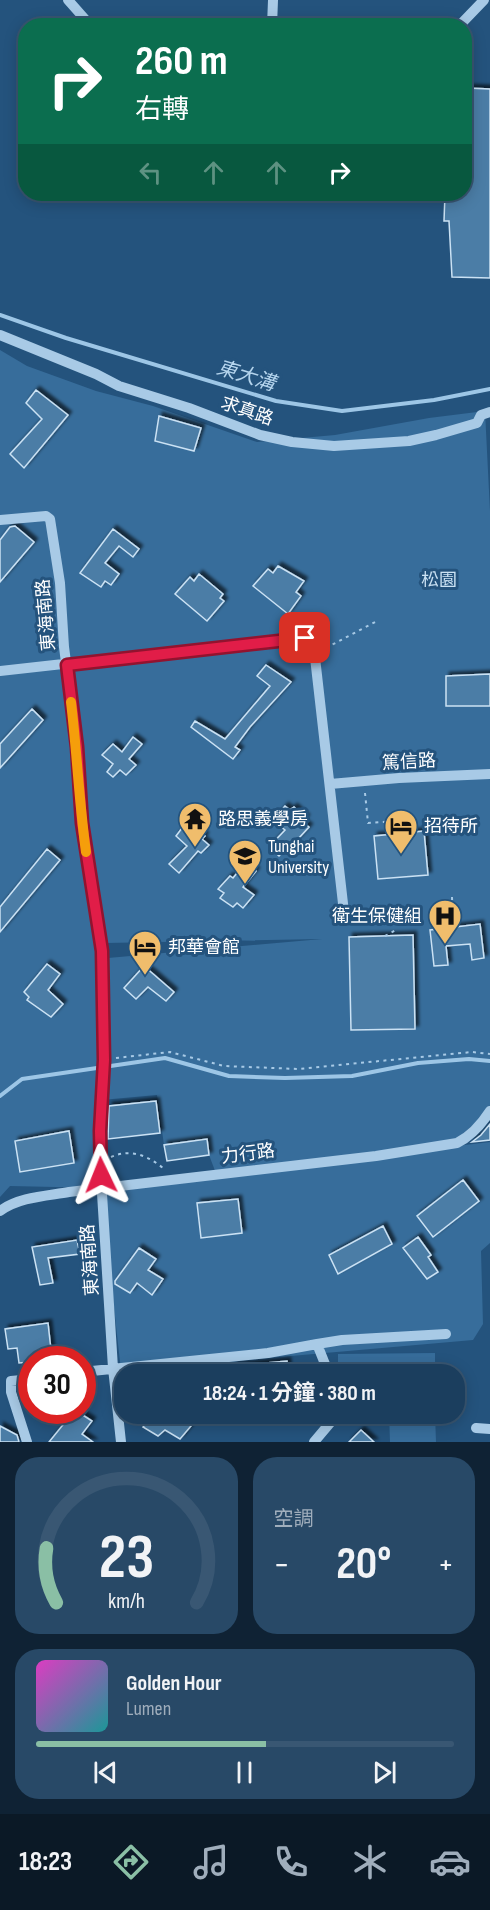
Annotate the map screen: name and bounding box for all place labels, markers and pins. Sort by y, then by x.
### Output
pin [279,612,330,663]
temple icon: 路思義學房 [177,801,213,848]
hotel icon: 招待所 [383,808,419,855]
place label: 路思義學房 [218,809,308,830]
place label: 招待所 [424,816,478,837]
place label: Tunghai University [268,836,329,878]
school or university icon: Tunghai University [227,838,263,885]
hospital icon: 衛生保健組 [427,898,463,945]
place label: 衛生保健組 [332,906,422,927]
hotel icon: 邦華會館 [127,929,163,976]
place label: 邦華會館 [168,937,240,958]

